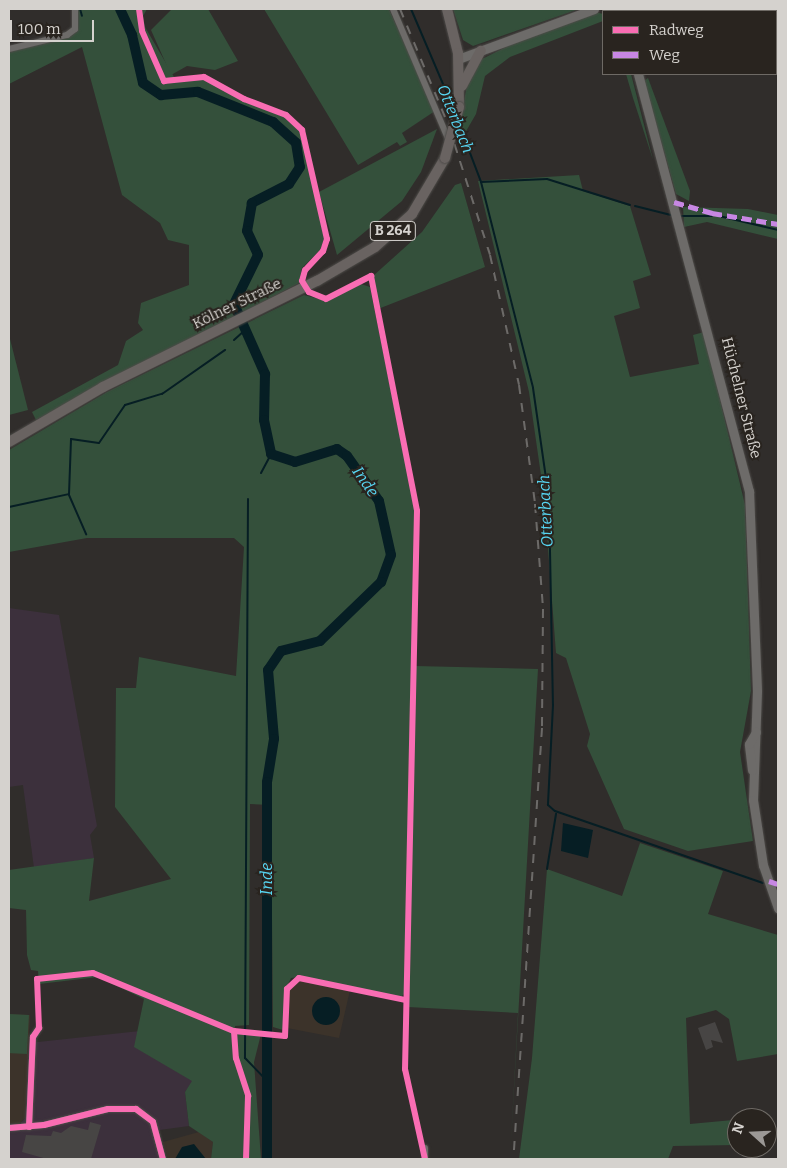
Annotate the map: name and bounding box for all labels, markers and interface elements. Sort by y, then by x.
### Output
scale bar [12,10,96,42]
legend [602,10,777,75]
text: 100 m [18,20,61,38]
text: Radweg [649,21,704,39]
text: Weg [649,46,680,64]
water label: Otterbach [433,82,477,156]
road number: B 264 [369,220,417,242]
street label: Kölner Straße [190,275,284,333]
street label: Hüchelner Straße [717,336,765,460]
water label: Inde [348,463,382,501]
water label: Otterbach [535,474,557,548]
water label: Inde [257,863,277,895]
north arrow [727,1108,777,1158]
text: N [729,1120,748,1136]

